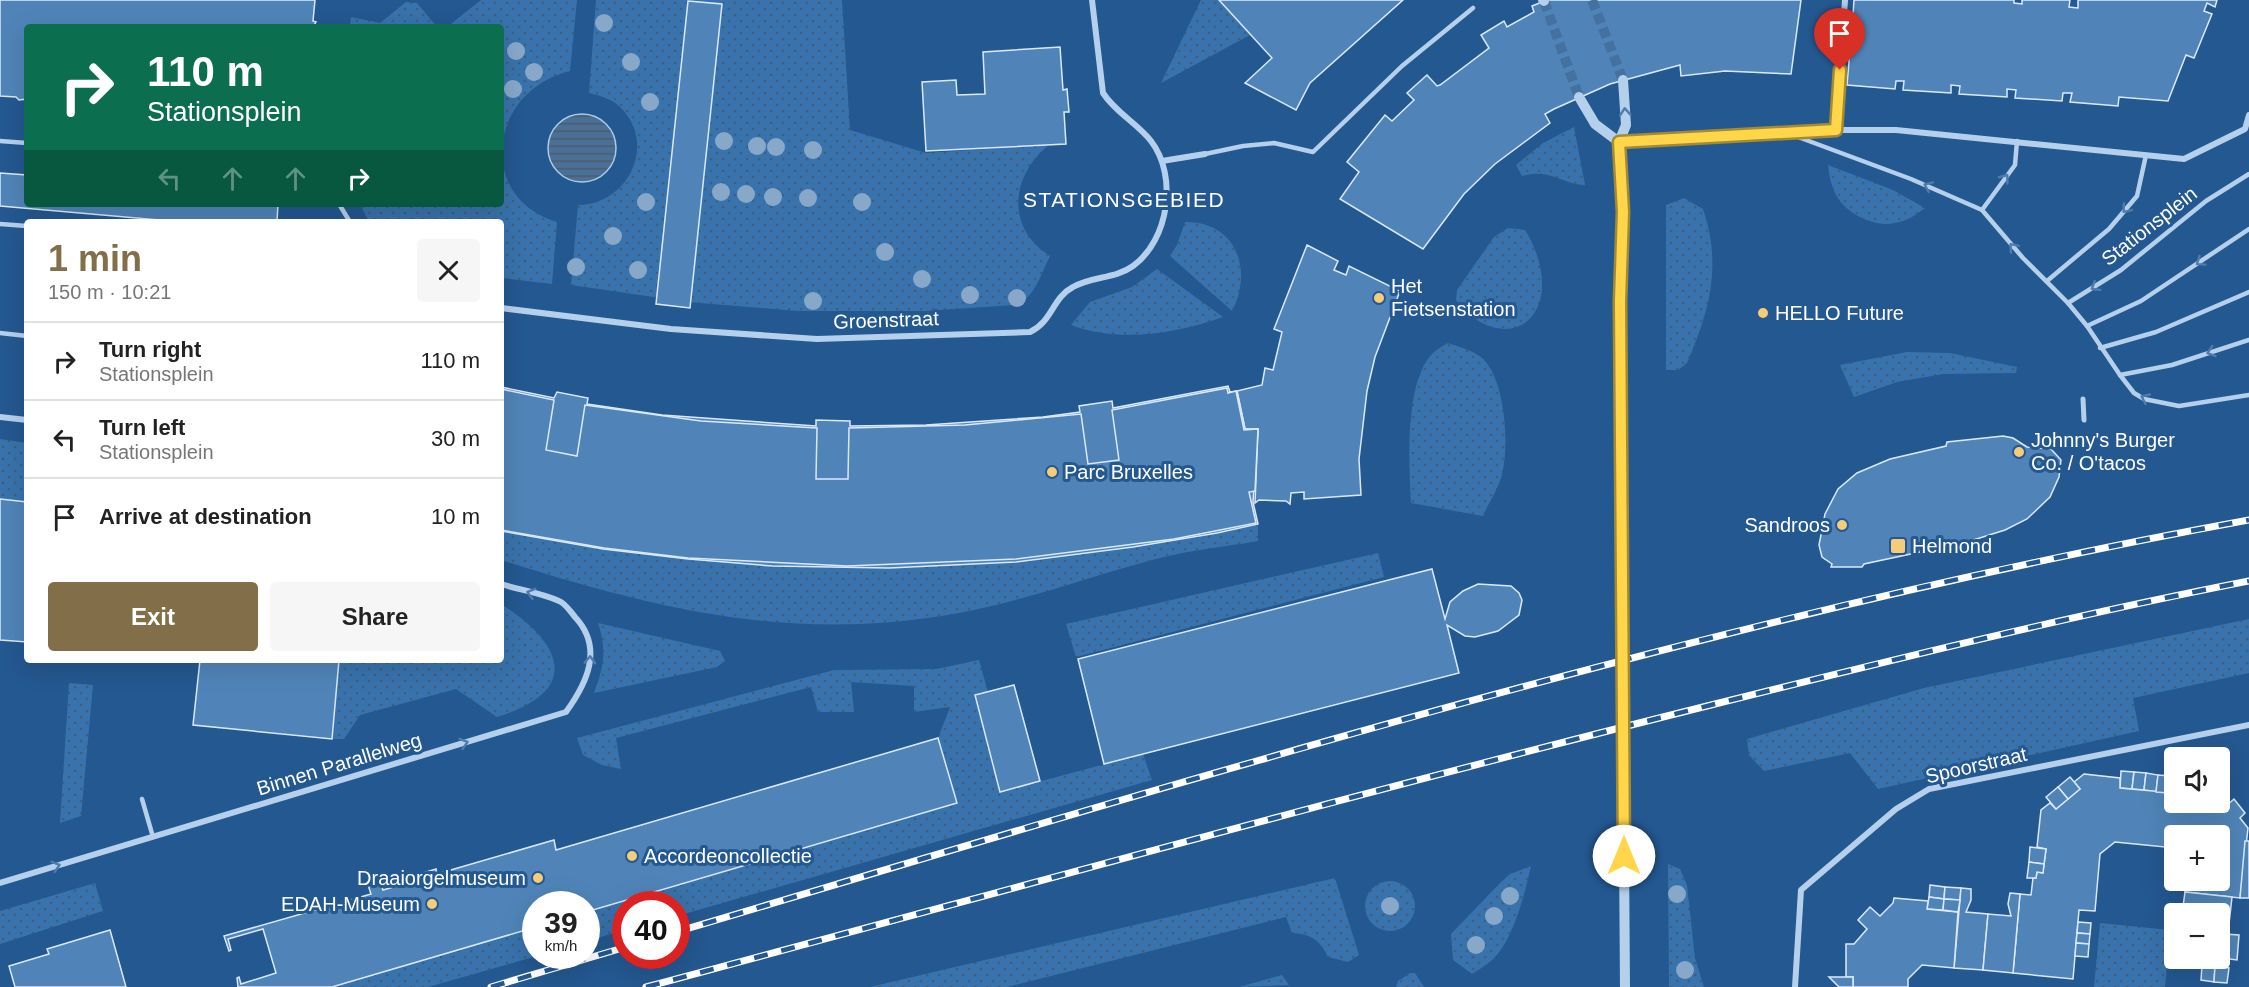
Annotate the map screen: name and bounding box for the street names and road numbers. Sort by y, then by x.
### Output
street label: Stationsplein [2097,182,2201,270]
street label: Groenstraat [833,307,940,333]
street label: Binnen Parallelweg [254,728,424,800]
street label: Spoorstraat [1923,743,2029,787]

